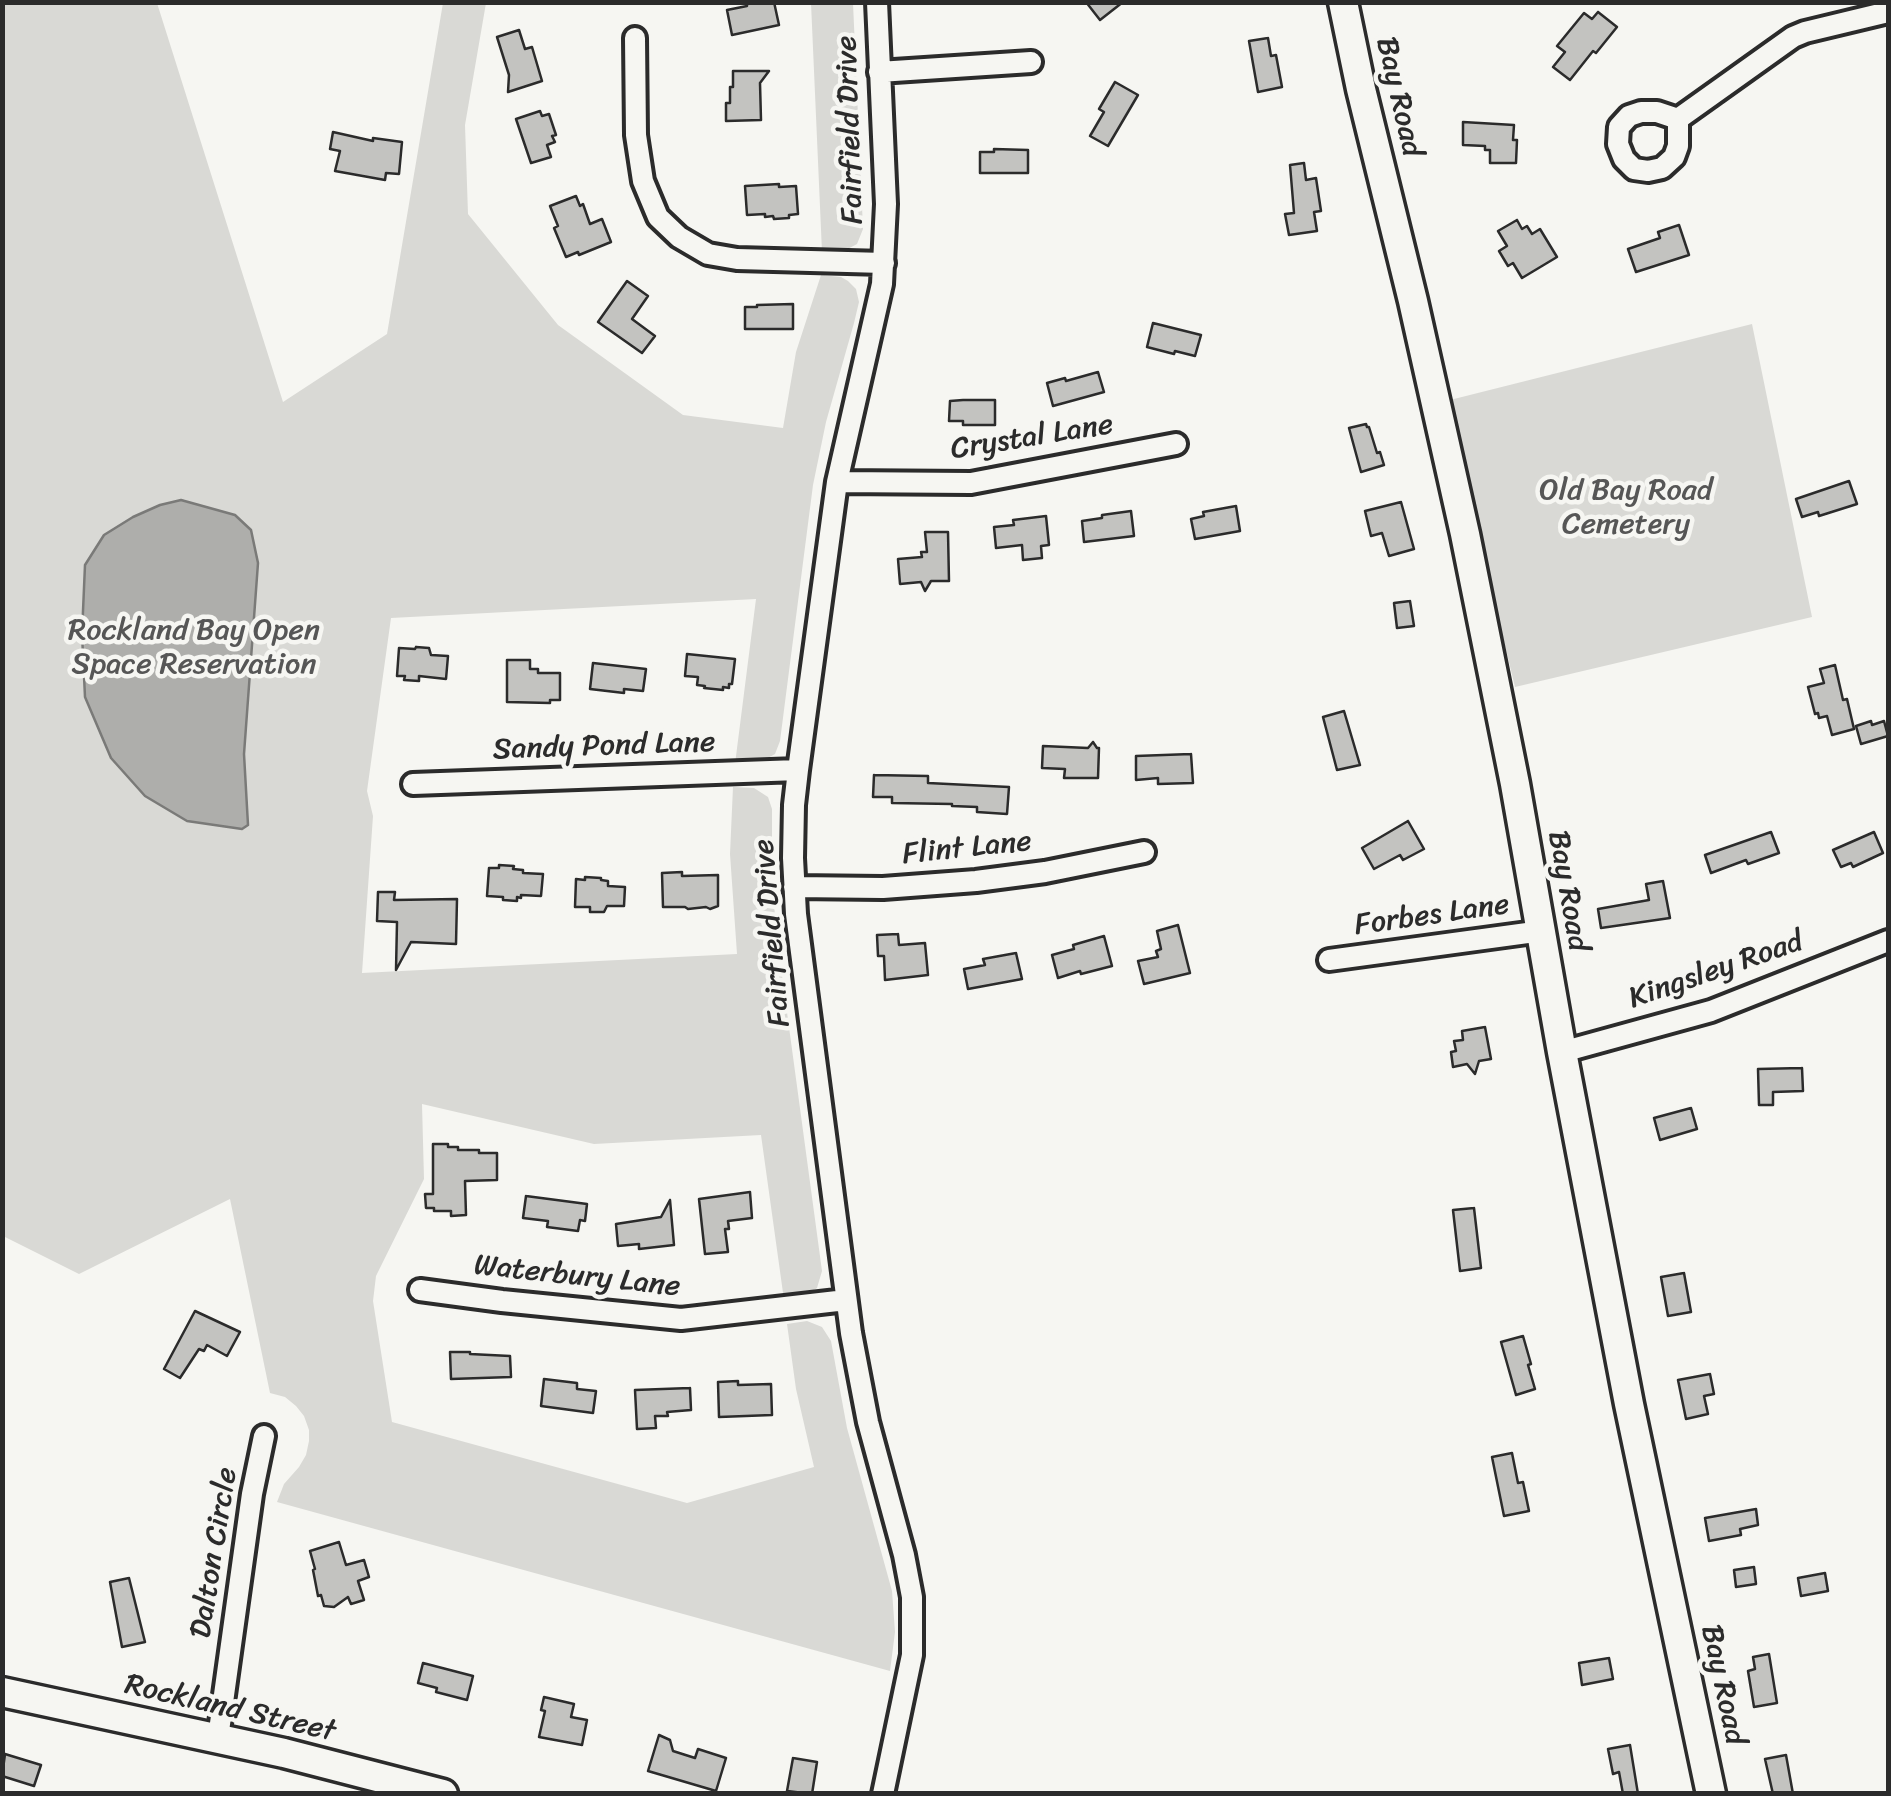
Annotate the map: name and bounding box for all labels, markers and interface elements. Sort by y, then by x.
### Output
street label: Bay Road [1367,34,1429,160]
street label: Fairfield Drive [830,35,872,225]
street label: Crystal Lane [948,407,1116,469]
park label: Old Bay Road Cemetery [1539,473,1713,544]
park label: Rockland Bay Open Space Reservation [68,613,320,684]
street label: Sandy Pond Lane [492,725,716,769]
street label: Flint Lane [901,824,1033,874]
street label: Bay Road [1539,828,1595,954]
street label: Fairfield Drive [747,837,799,1029]
street label: Forbes Lane [1352,887,1512,945]
street label: Kingsley Road [1624,924,1808,1018]
street label: Waterbury Lane [472,1248,682,1306]
street label: Dalton Circle [184,1465,246,1641]
street label: Bay Road [1692,1622,1752,1748]
street label: Rockland Street [121,1667,339,1751]

